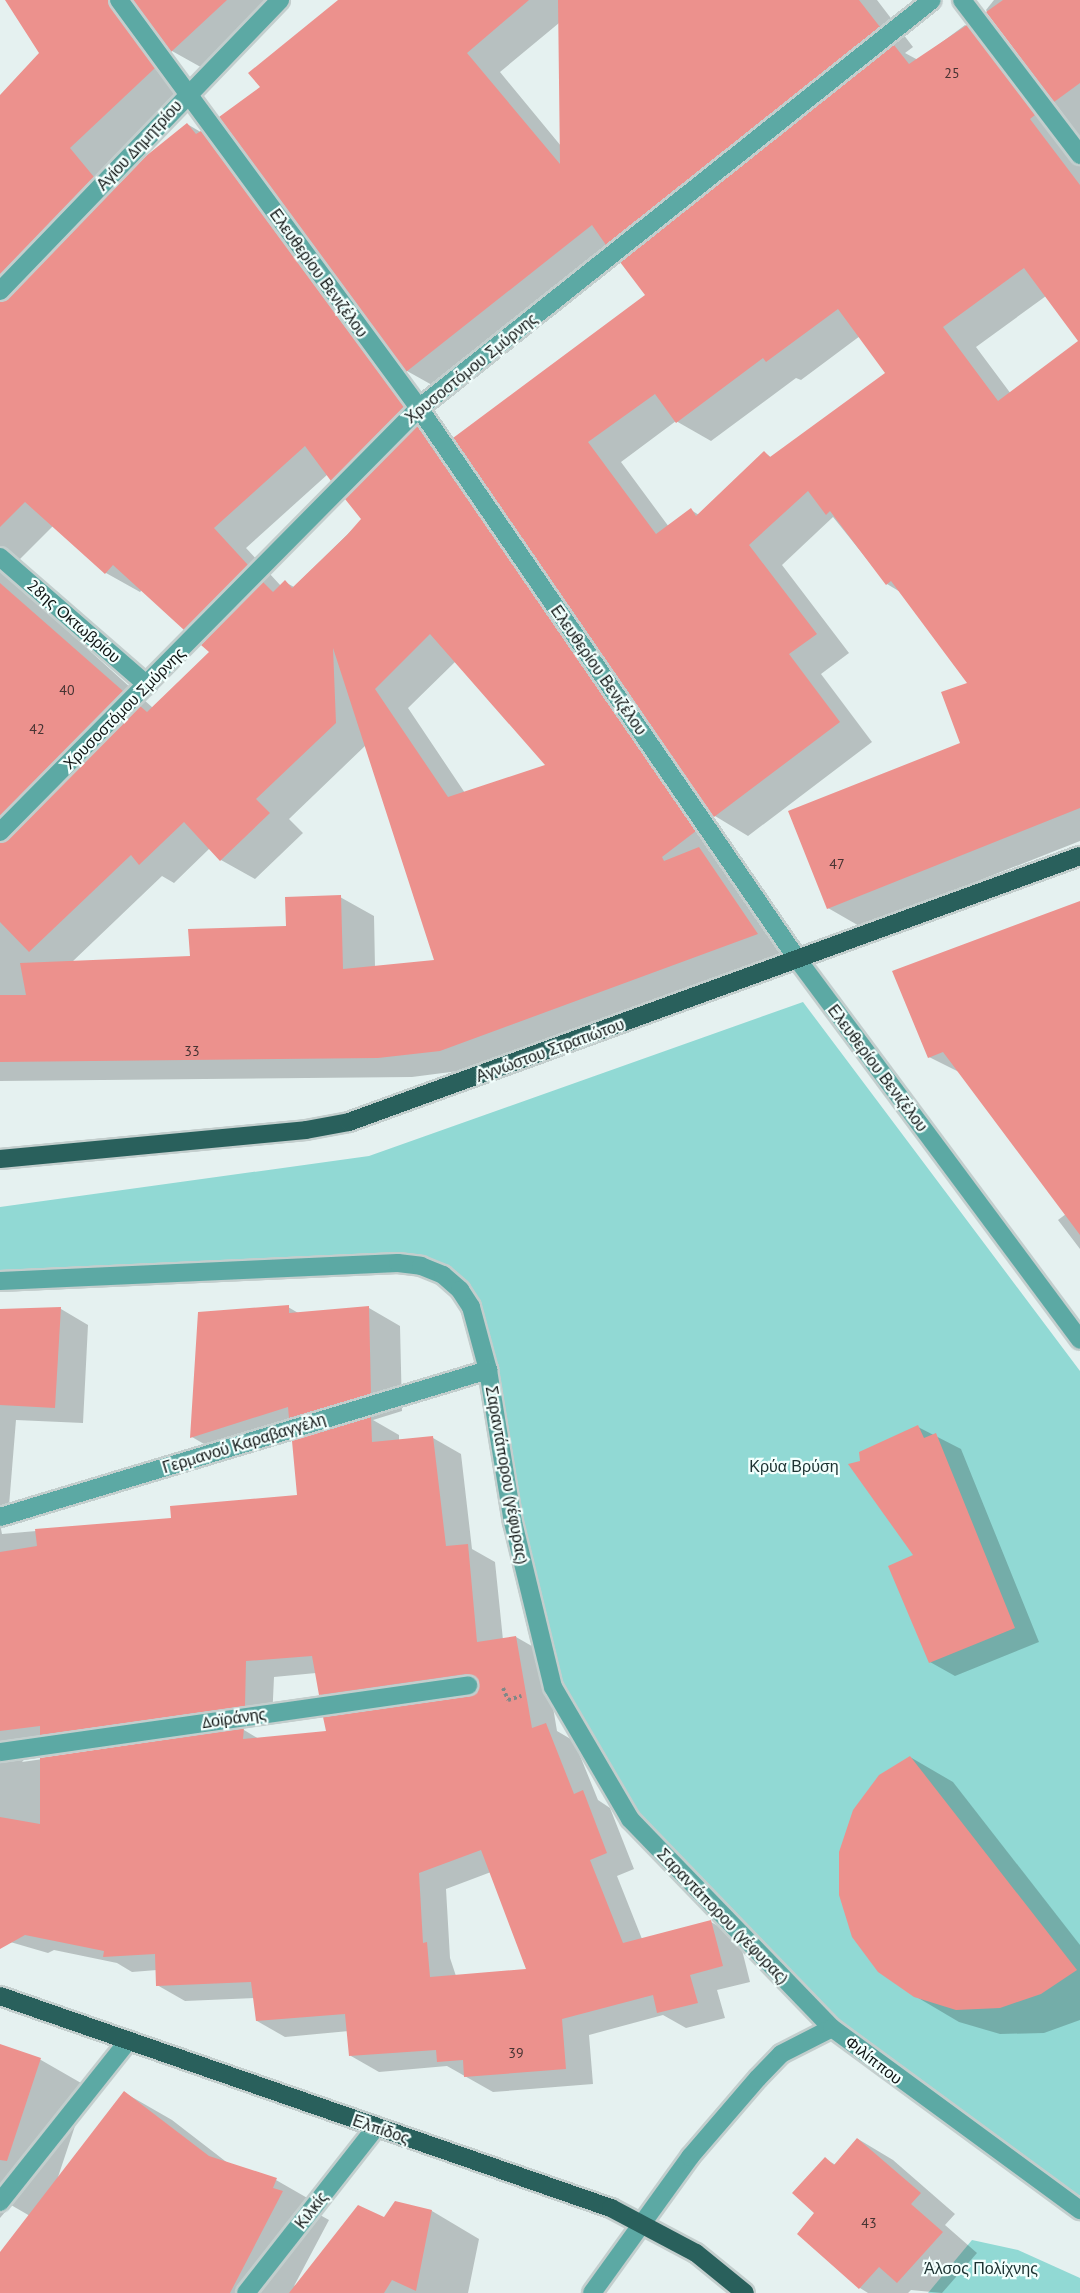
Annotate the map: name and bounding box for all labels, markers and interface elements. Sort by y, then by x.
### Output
house number: 25 [944,65,960,81]
street label: Αγίου Δημητρίου [92,96,186,194]
street label: Ελευθερίου Βενιζέλου [266,205,372,341]
street label: Χρυσοστόμου Σμύρνης [401,309,541,427]
street label: 28ης Οκτωβρίου [24,575,124,667]
street label: Ελευθερίου Βενιζέλου [547,601,651,739]
street label: Χρυσοστόμου Σμύρνης [59,643,189,773]
house number: 40 [59,682,75,698]
house number: 42 [29,721,45,737]
house number: 47 [829,856,845,872]
street label: Ελευθερίου Βενιζέλου [824,1001,932,1135]
street label: Αγνώστου Στρατιώτου [473,1014,627,1086]
house number: 33 [184,1043,200,1059]
street label: Σαραντάπορου (γέφυρας) [482,1384,532,1566]
street label: Γερμανού Καραβαγγέλη [160,1409,328,1477]
park label: Κρύα Βρύση [749,1456,839,1476]
street label: Δοϊράνης [201,1704,267,1732]
street label: Σαραντάπορου (γέφυρας) [653,1844,793,1988]
street label: Φιλίππου [842,2032,906,2088]
house number: 39 [508,2045,524,2061]
street label: Ελπίδος [350,2110,412,2148]
street label: Κιλκίς [291,2188,331,2232]
house number: 43 [861,2215,877,2231]
park label: Άλσος Πολίχνης [924,2258,1038,2278]

